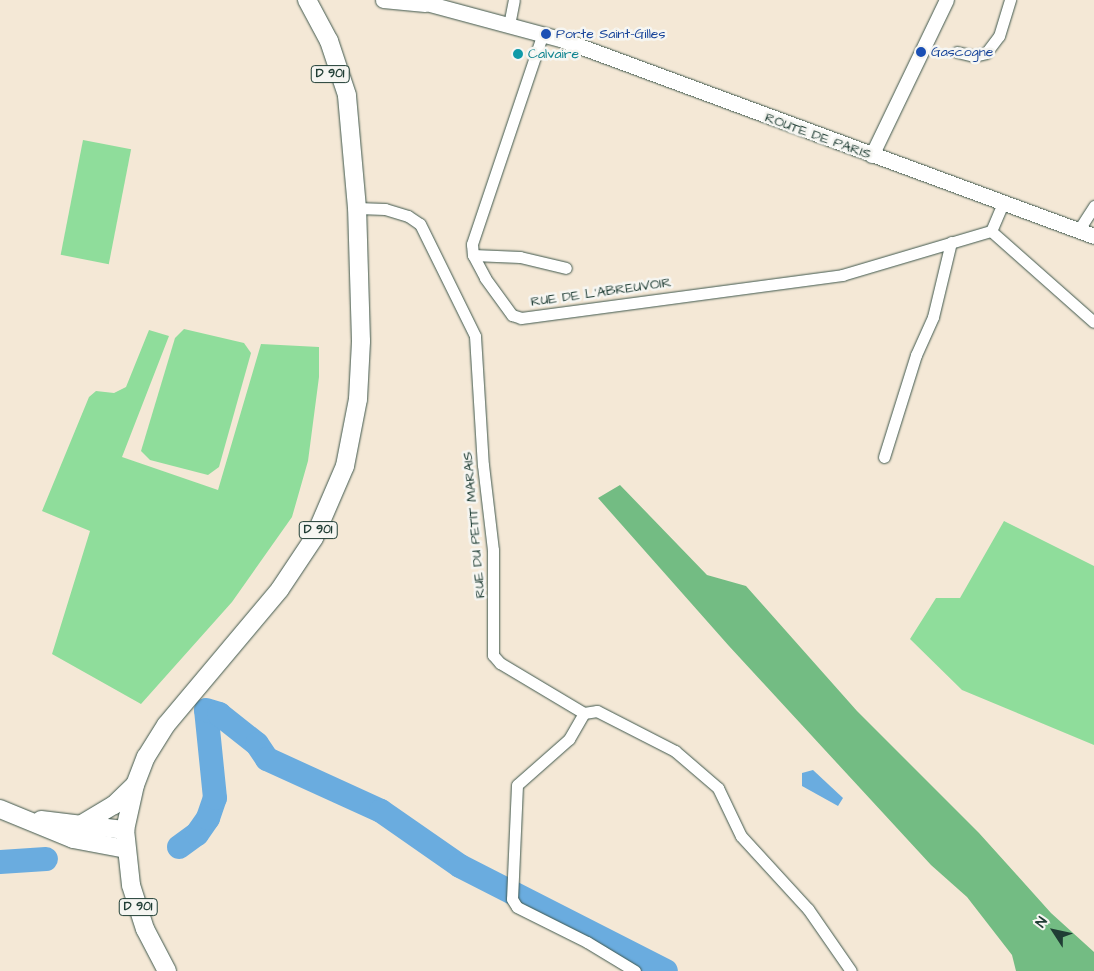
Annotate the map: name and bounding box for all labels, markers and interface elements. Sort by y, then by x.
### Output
place label: Porte Saint-Gilles [556,26,665,42]
marker: Porte Saint-Gilles [540,28,552,40]
place label: Gascogne [931,44,993,60]
place label: Calvaire [528,46,579,62]
marker: Gascogne [915,46,927,58]
marker: Calvaire [512,48,524,60]
road number: D 901 [310,64,350,84]
street label: ROUTE DE PARIS [763,109,873,163]
street label: RUE DE L'ABREUVOIR [530,274,672,310]
street label: RUE DU PETIT MARAIS [459,451,489,599]
road number: D 901 [298,520,338,540]
road number: D 901 [118,898,158,916]
north arrow [1029,906,1079,956]
text: N [1031,913,1052,932]

